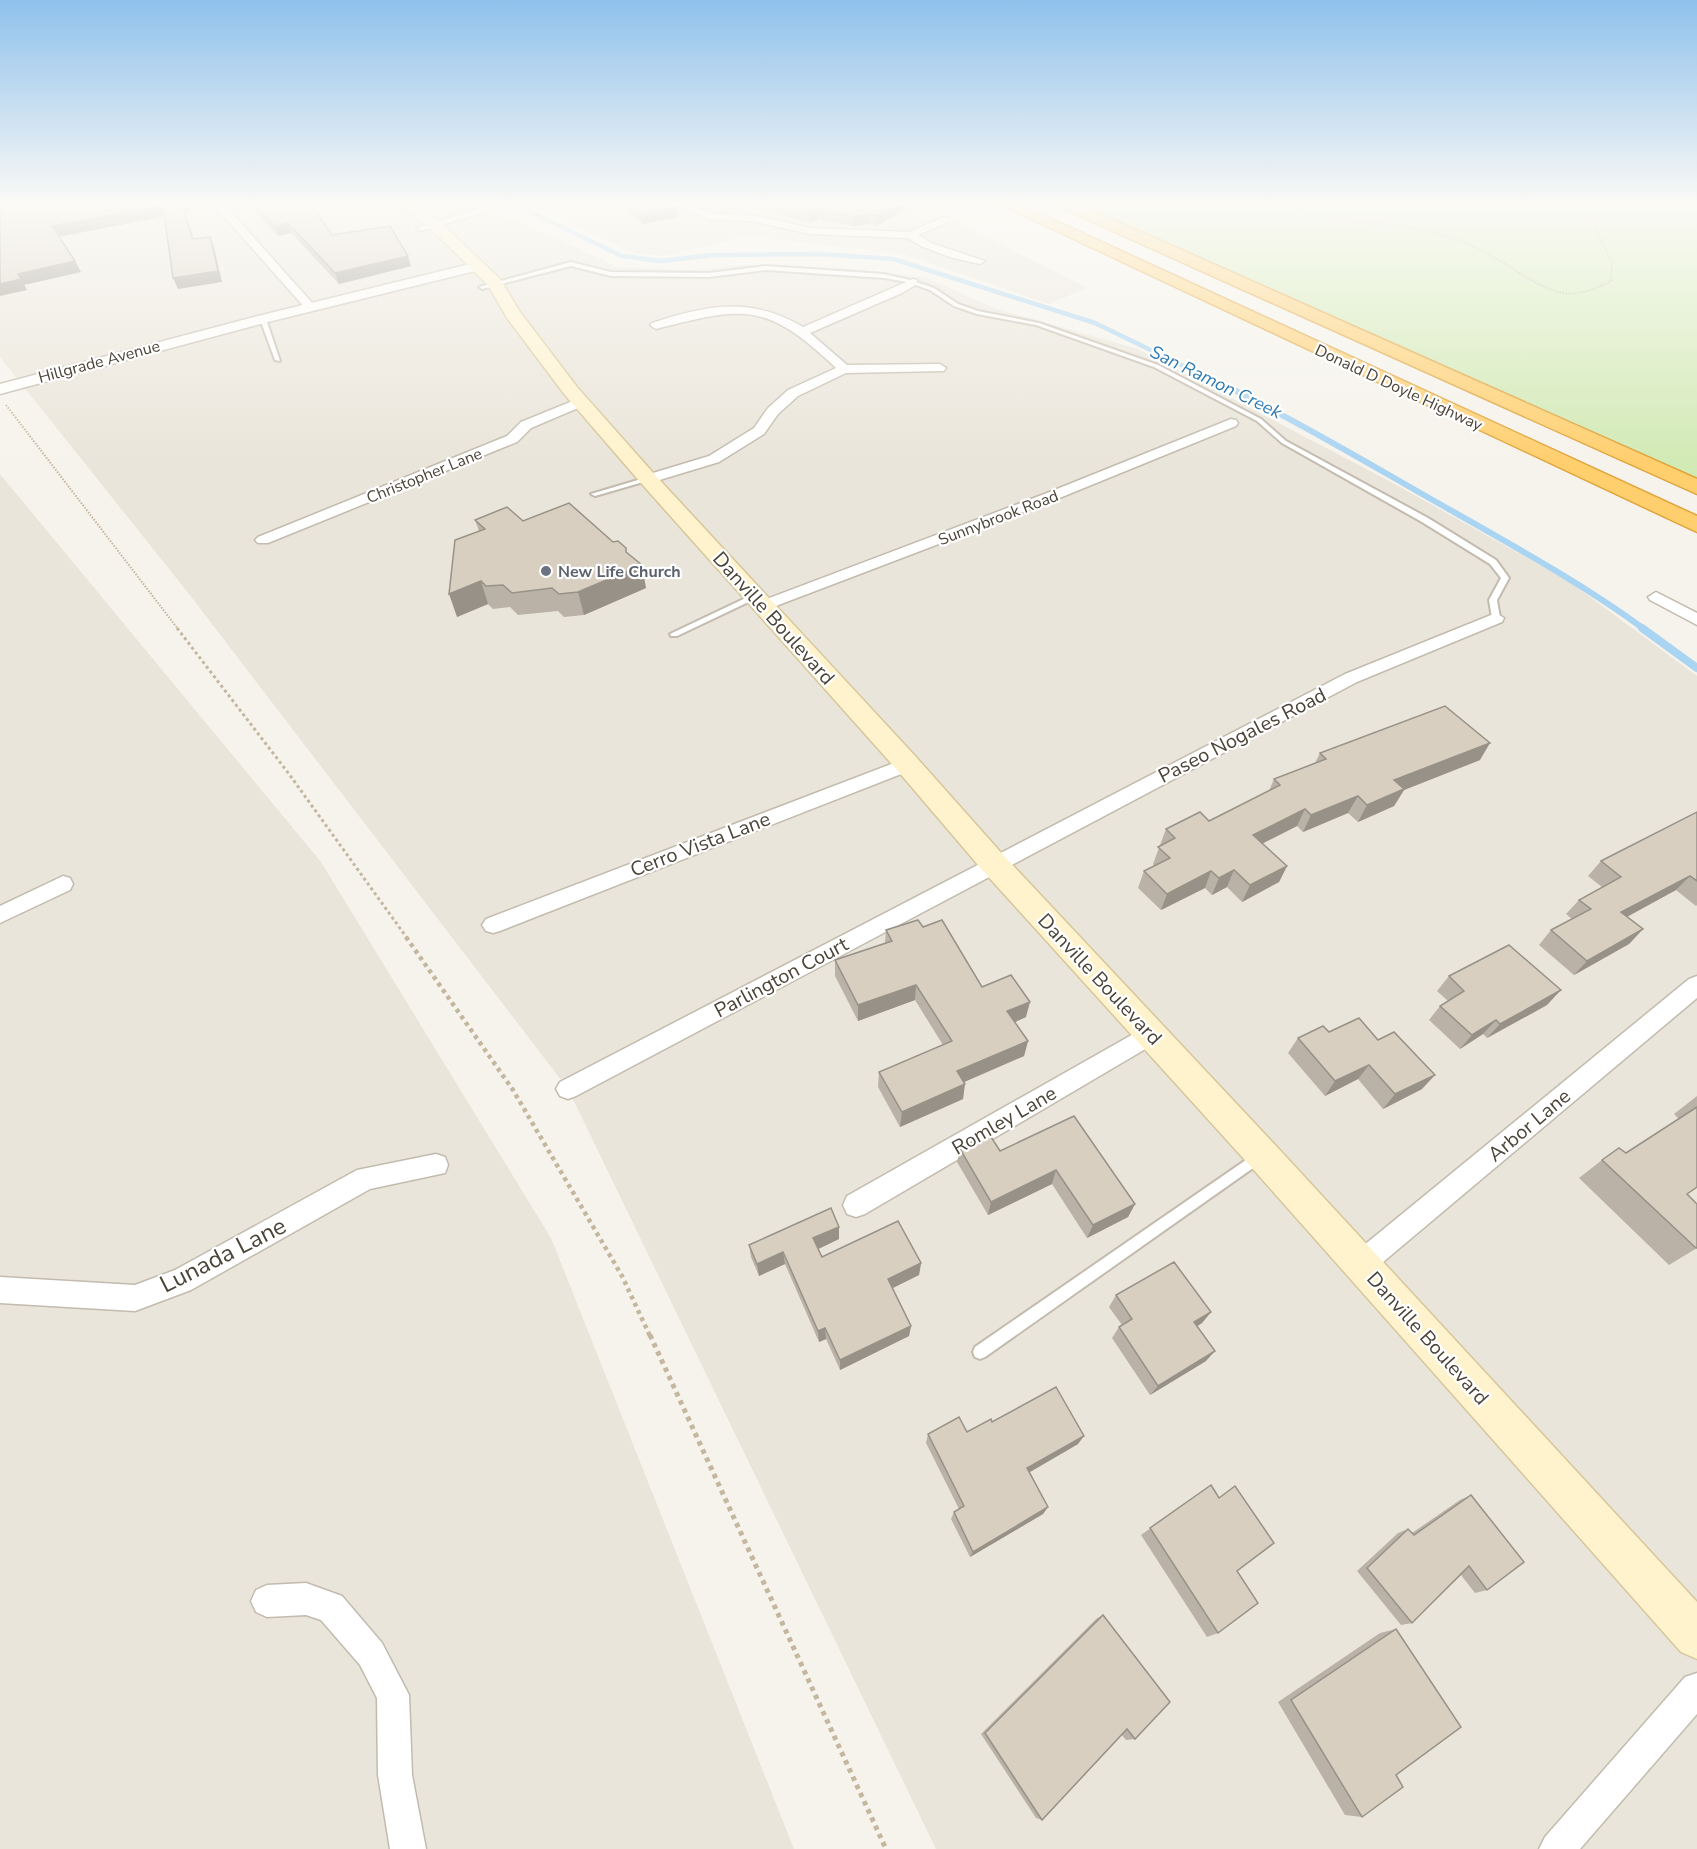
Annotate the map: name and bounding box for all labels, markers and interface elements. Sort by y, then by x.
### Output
street label: Hillgrade Avenue [36,335,163,389]
street label: Donald D Doyle Highway [1311,339,1487,437]
water label: San Ramon Creek [1146,340,1287,425]
street label: Christopher Lane [363,443,485,509]
street label: Sunnybrook Road [935,485,1062,551]
street label: Danville Boulevard [706,546,841,691]
place label: New Life Church [558,561,681,583]
marker: New Life Church [539,564,553,578]
street label: Paseo Nogales Road [1154,681,1331,790]
street label: Cerro Vista Lane [626,805,774,884]
street label: Danville Boulevard [1032,908,1168,1051]
street label: Parlington Court [710,930,854,1024]
street label: Romley Lane [947,1080,1061,1161]
street label: Arbor Lane [1482,1083,1576,1168]
street label: Lunada Lane [154,1210,292,1300]
street label: Danville Boulevard [1360,1266,1495,1411]

